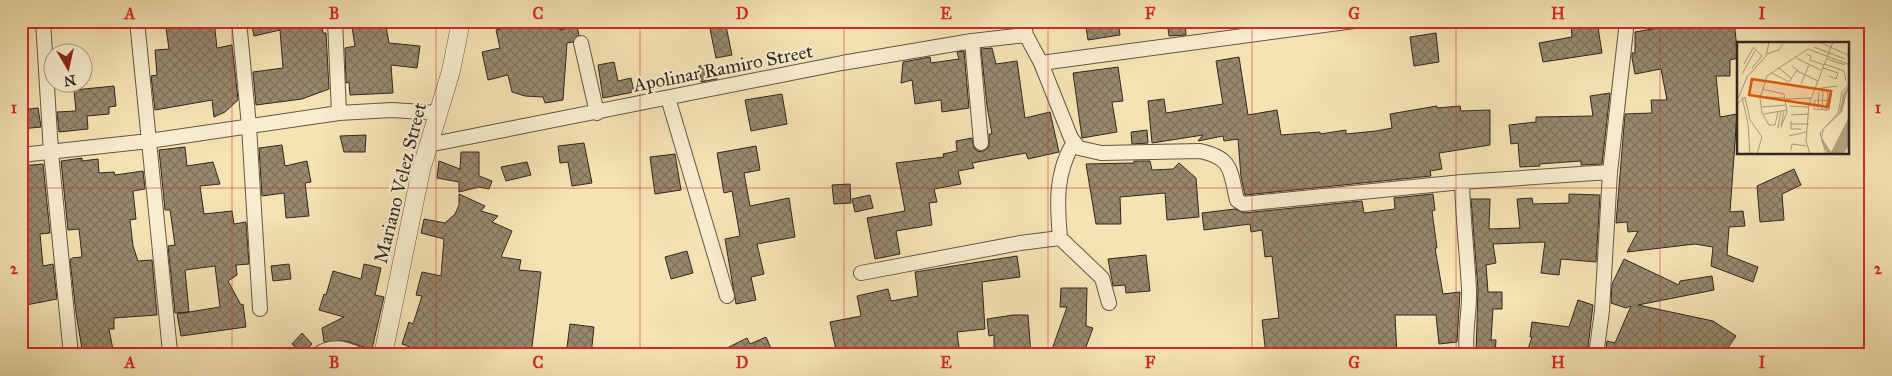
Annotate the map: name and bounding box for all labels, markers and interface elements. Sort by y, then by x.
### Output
text: A [124,4,136,23]
text: B [329,4,339,23]
text: C [533,4,544,23]
text: D [736,4,749,23]
text: E [940,4,952,23]
text: F [1145,4,1156,23]
text: G [1348,4,1360,23]
text: H [1551,4,1565,23]
text: I [1759,4,1766,23]
street label: Apolinar Ramiro Street [630,39,815,97]
north arrow [42,42,92,92]
inset map [1737,42,1850,155]
text: N [63,71,77,90]
text: 1 [11,98,18,117]
text: 1 [1875,98,1882,117]
street label: Mariano Velez Street [369,100,431,266]
text: 2 [10,259,19,278]
text: 2 [1874,259,1883,278]
text: A [124,353,136,372]
text: B [329,353,339,372]
text: C [533,353,544,372]
text: D [736,353,749,372]
text: E [940,353,952,372]
text: F [1145,353,1156,372]
text: G [1348,353,1360,372]
text: H [1551,353,1565,372]
text: I [1759,353,1766,372]

